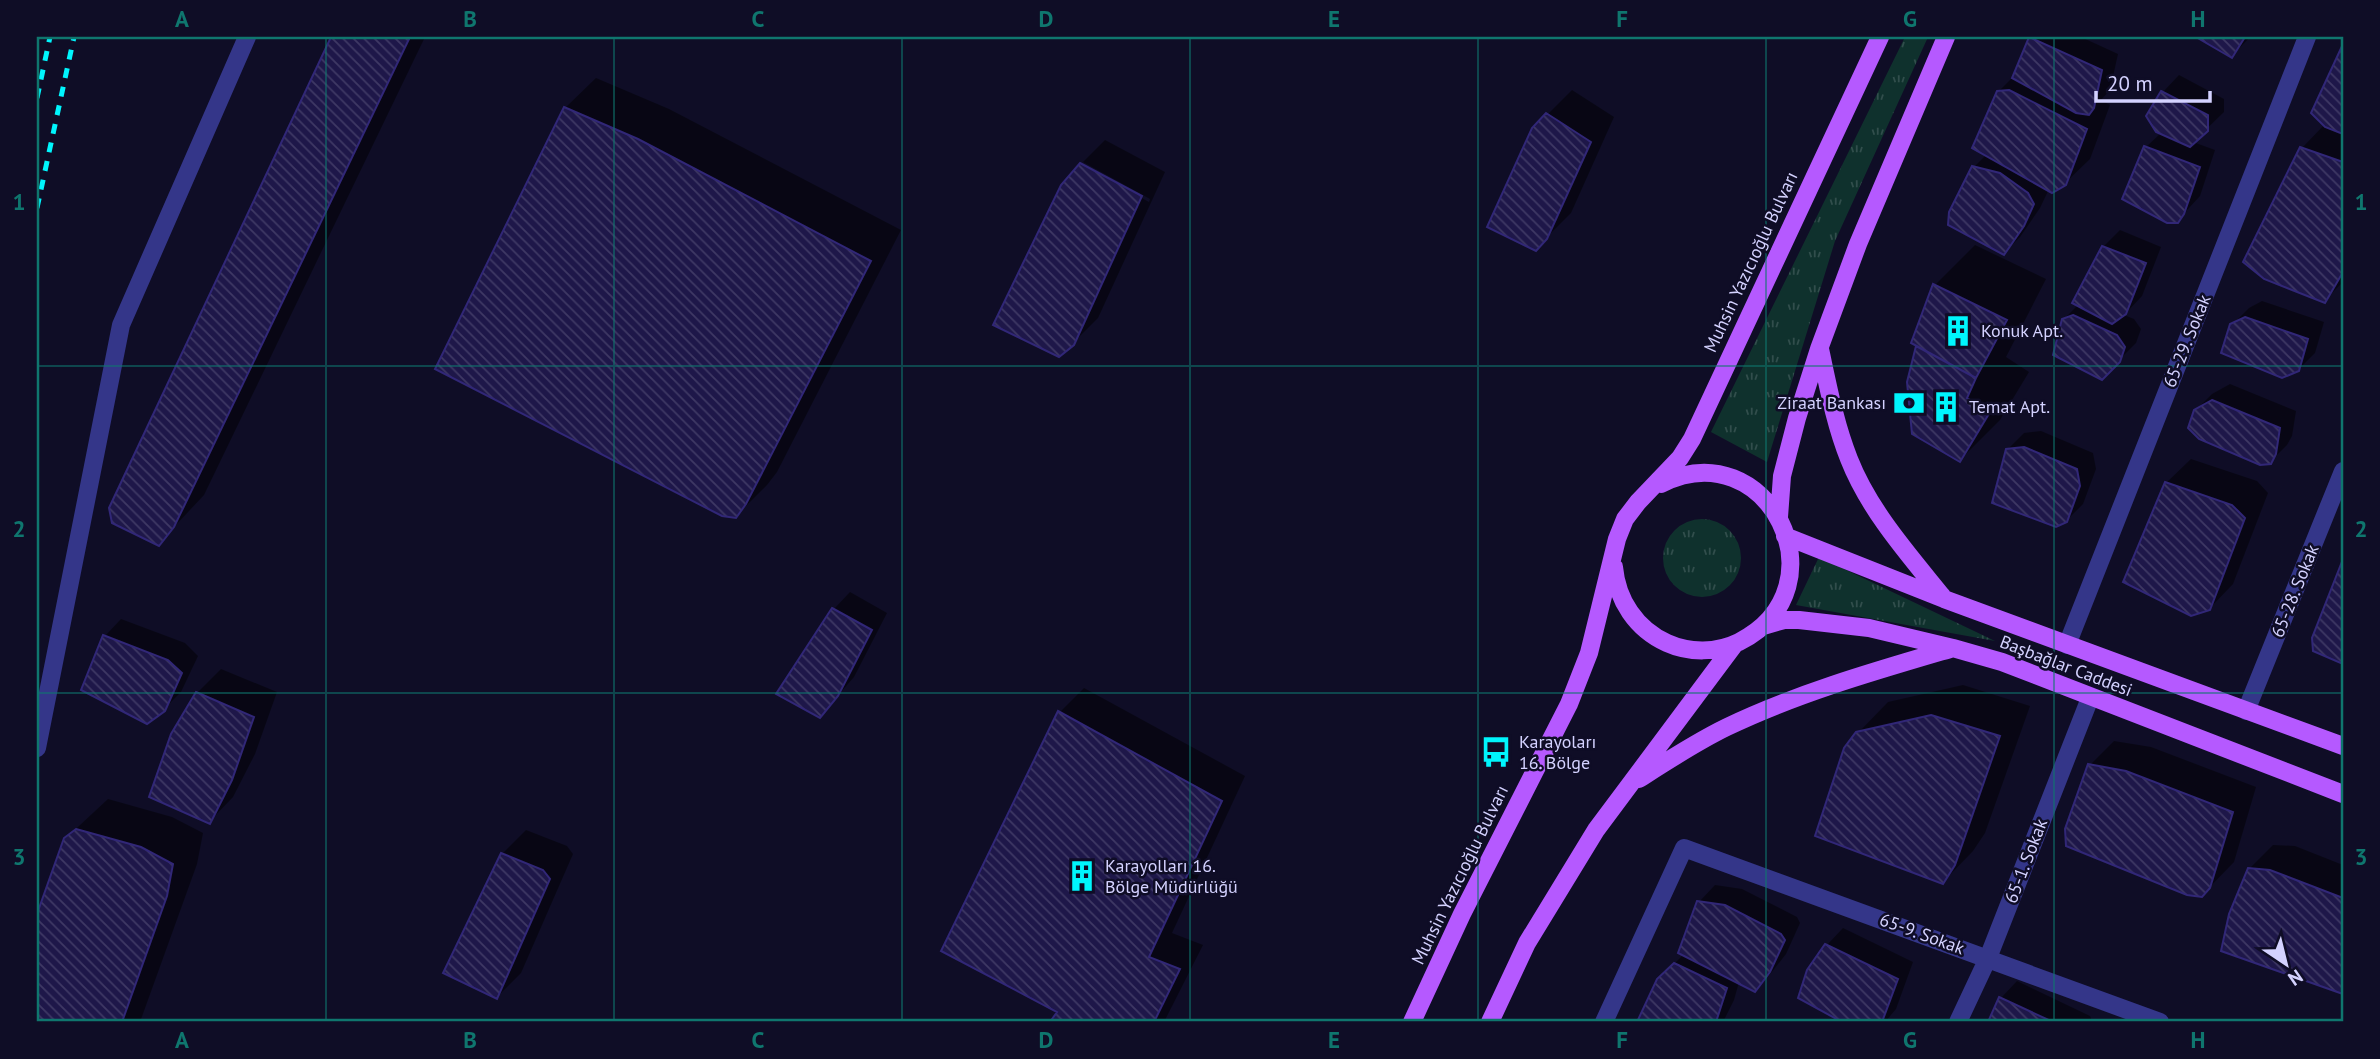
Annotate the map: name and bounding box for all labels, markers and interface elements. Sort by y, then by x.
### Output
text: A [175,4,189,33]
text: B [463,4,477,33]
text: C [752,4,765,33]
text: D [1039,4,1053,33]
text: E [1328,4,1340,33]
text: F [1616,4,1628,33]
text: G [1903,4,1917,33]
text: H [2191,4,2205,33]
scale bar [2096,60,2210,104]
text: 20 m [2107,70,2153,97]
street label: Muhsin Yazıcıoğlu Bulvarı [1699,168,1803,356]
text: 1 [12,187,26,216]
text: 1 [2354,187,2368,216]
street label: 65-29. Sokak [2157,291,2216,391]
building icon: Konuk Apt. [1941,314,1975,348]
place label: Konuk Apt. [1981,319,2063,342]
bank icon: Ziraat Bankası [1892,386,1926,420]
building icon: Temat Apt. [1929,390,1963,424]
place label: Ziraat Bankası [1777,391,1886,414]
place label: Temat Apt. [1969,395,2050,418]
text: 2 [12,514,26,543]
text: 2 [2354,514,2368,543]
street label: 65-28. Sokak [2265,541,2324,641]
street label: Başbağlar Caddesi [1997,630,2136,701]
place label: Karayoları 16. Bölge [1519,730,1596,774]
bus stop icon: Karayoları 16. Bölge [1479,735,1513,769]
street label: Muhsin Yazıcıoğlu Bulvarı [1406,781,1513,968]
street label: 65-1. Sokak [1999,815,2052,906]
text: 3 [12,842,26,871]
text: 3 [2354,842,2368,871]
place label: Karayolları 16. Bölge Müdürlüğü [1105,854,1238,898]
building icon: Karayolları 16. Bölge Müdürlüğü [1065,859,1099,893]
street label: 65-9. Sokak [1877,908,1968,960]
north arrow [2250,930,2320,1000]
text: N [2284,965,2308,991]
text: A [175,1025,189,1054]
text: B [463,1025,477,1054]
text: C [752,1025,765,1054]
text: D [1039,1025,1053,1054]
text: E [1328,1025,1340,1054]
text: F [1616,1025,1628,1054]
text: G [1903,1025,1917,1054]
text: H [2191,1025,2205,1054]

